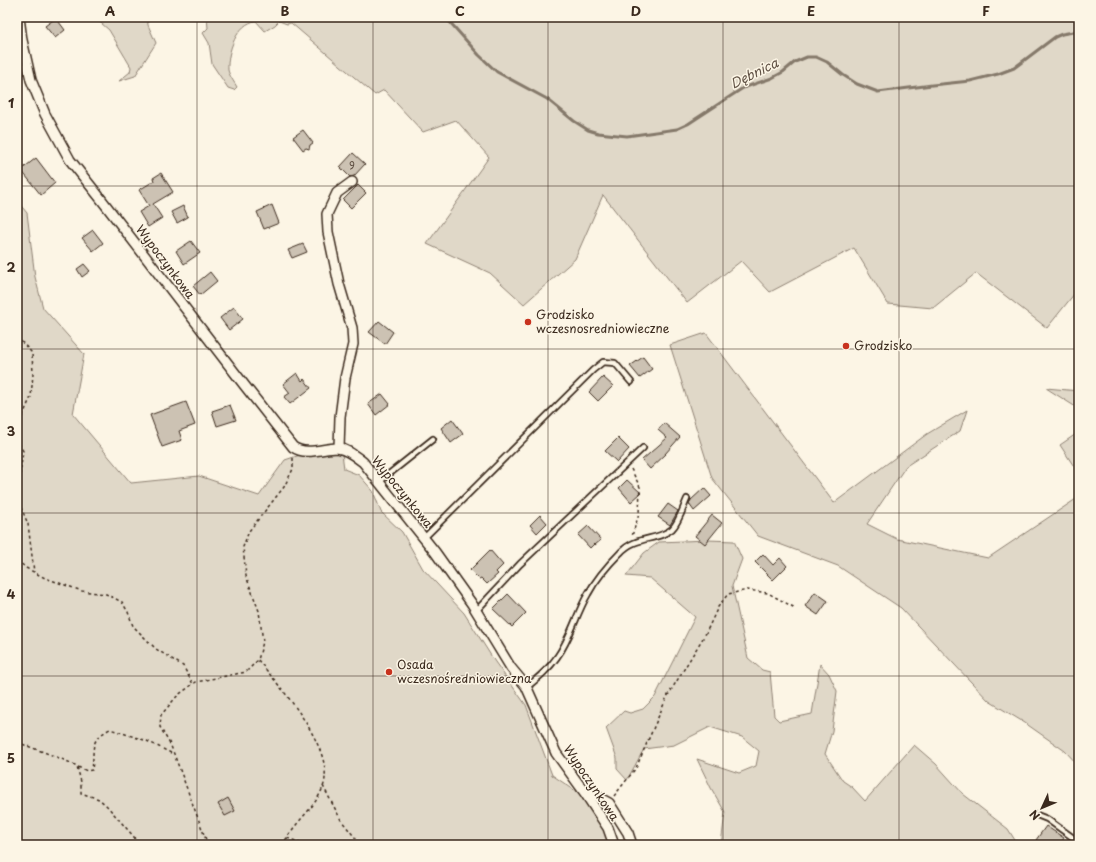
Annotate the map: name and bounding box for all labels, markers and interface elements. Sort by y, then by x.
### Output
text: A [105,1,115,20]
text: B [281,1,290,20]
text: C [455,1,465,20]
text: D [631,1,641,20]
text: E [807,1,815,20]
text: F [982,1,990,20]
water label: Dębnica [727,52,782,92]
text: 1 [8,93,14,112]
house number: 9 [349,158,355,173]
street label: Wypoczynkowa [132,221,200,303]
text: 2 [6,257,16,276]
place label: Grodzisko wczesnosredniowieczne [536,305,670,337]
marker: Grodzisko wczesnosredniowieczne [523,317,533,327]
place label: Grodzisko [854,336,912,354]
marker: Grodzisko [841,341,851,351]
text: 3 [7,421,16,440]
street label: Wypoczynkowa [368,451,438,532]
text: 4 [7,584,16,603]
place label: Osada wczesnośredniowieczna [397,655,532,687]
marker: Osada wczesnośredniowieczna [384,667,394,677]
street label: Wypoczynkowa [560,741,624,825]
text: 5 [7,748,15,767]
north arrow [1022,788,1062,828]
text: N [1025,806,1044,824]

